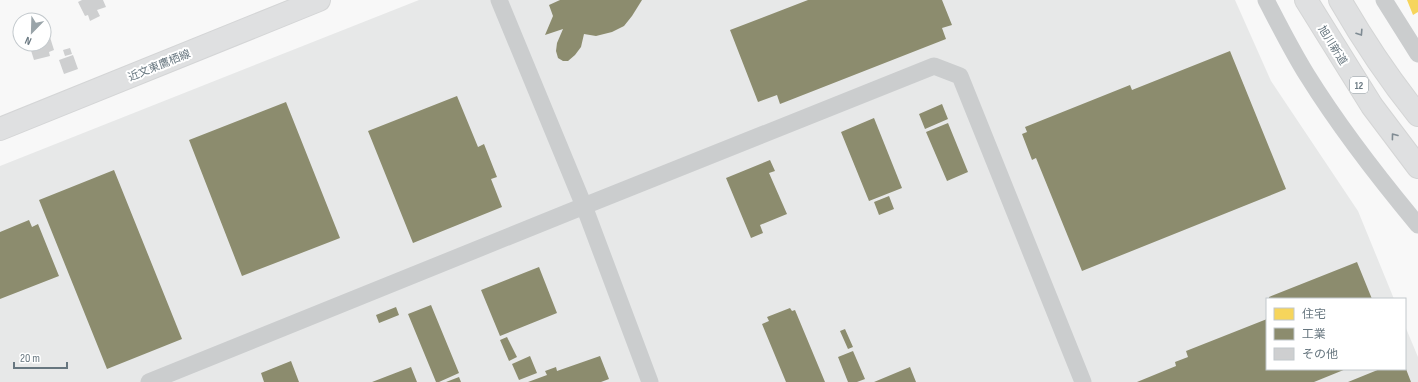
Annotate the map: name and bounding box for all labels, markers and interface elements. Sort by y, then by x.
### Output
north arrow [12,12,52,52]
street label: 旭川新道 [1315,23,1350,67]
one-way arrow [1355,29,1363,36]
text: N [23,34,34,48]
street label: 近文東鷹栖線 [126,47,192,84]
road number: 12 [1350,77,1368,93]
one-way arrow [1392,133,1399,140]
legend [1266,298,1406,370]
text: 住宅 [1302,307,1326,322]
text: 工業 [1302,327,1326,342]
scale bar [14,344,67,370]
text: その他 [1302,347,1338,362]
text: 20 m [20,351,40,366]

